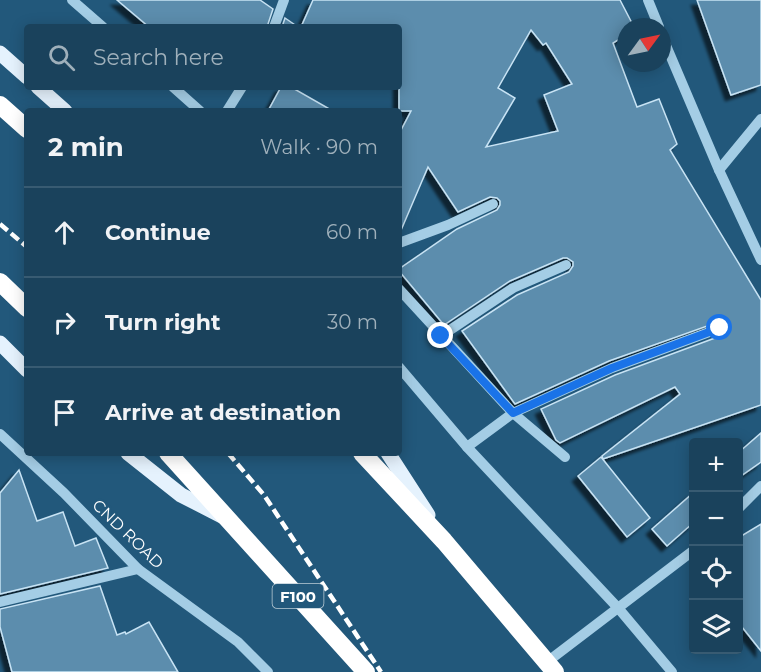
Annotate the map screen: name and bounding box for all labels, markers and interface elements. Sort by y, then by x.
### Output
north arrow [617,18,671,72]
search box [24,24,402,90]
icon: search [45,41,78,74]
text: Search here [93,44,224,71]
text: 2 min [48,131,124,163]
text: Walk · 90 m [260,135,378,159]
icon: ahead [48,216,81,249]
text: Continue [105,219,211,246]
text: 60 m [326,220,378,244]
icon: right [48,306,81,339]
text: Turn right [105,309,220,336]
text: 30 m [327,310,378,334]
route start [706,314,732,340]
route end [427,322,453,348]
icon: arrive [48,396,81,429]
text: Arrive at destination [105,399,341,426]
map controls [689,438,743,654]
button: + [689,438,743,492]
button: − [689,492,743,546]
street label: CND ROAD [89,495,167,573]
button: locate [689,546,743,600]
road number: F100 [272,584,324,608]
button: layers [689,600,743,654]

